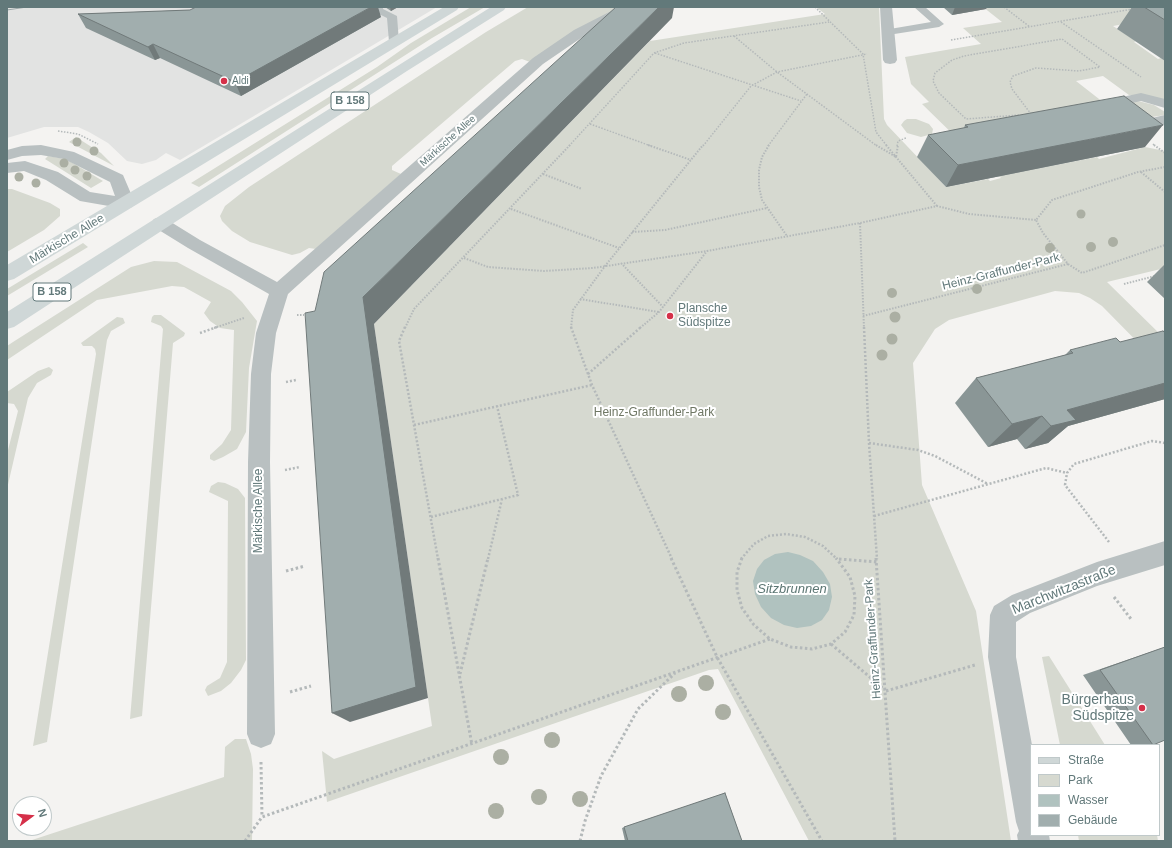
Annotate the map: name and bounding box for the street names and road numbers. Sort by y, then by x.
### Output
road number: B 158 [331,92,369,110]
street label: Märkische Allee [418,113,478,169]
street label: Märkische Allee [27,211,107,267]
street label: Heinz-Graffunder-Park [941,250,1061,294]
road number: B 158 [33,283,71,301]
street label: Märkische Allee [252,469,266,553]
street label: Marchwitzastraße [1010,562,1118,618]
street label: Heinz-Graffunder-Park [862,578,884,700]

